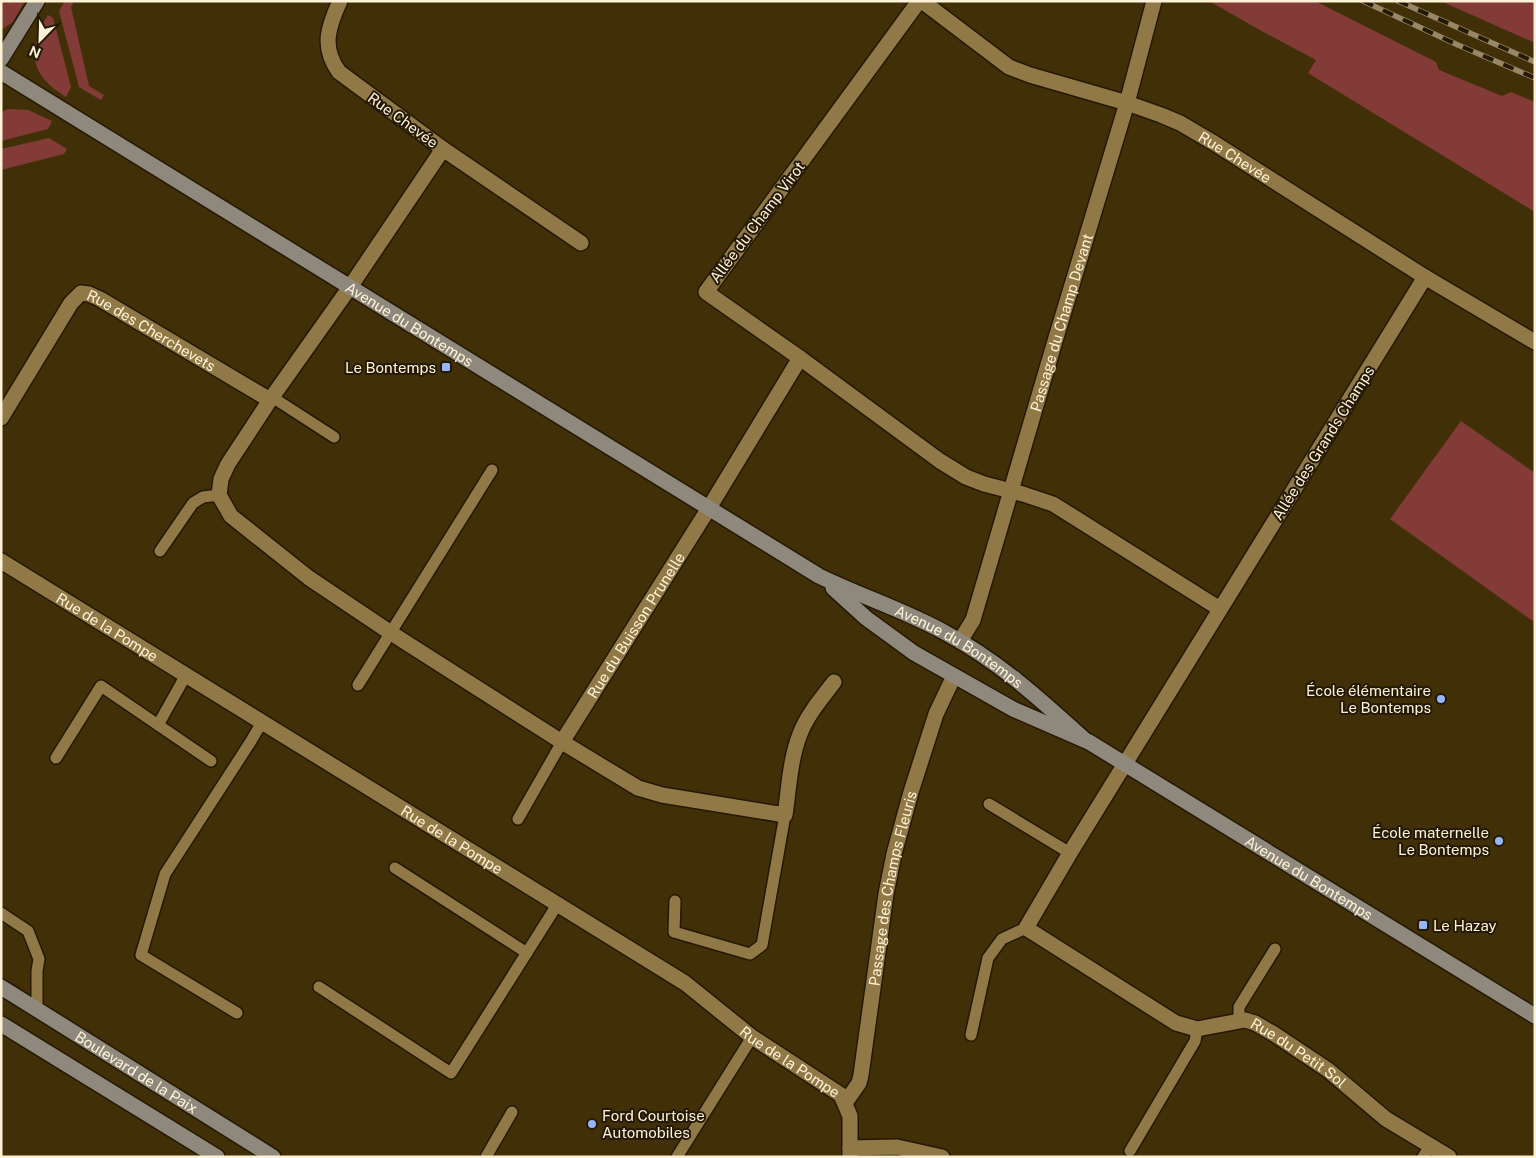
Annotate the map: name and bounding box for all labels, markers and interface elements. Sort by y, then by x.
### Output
north arrow [15,15,65,65]
text: N [27,42,43,61]
street label: Rue Chevée [365,89,441,151]
street label: Rue Chevée [1196,128,1275,186]
street label: Allée du Champ Virot [706,158,808,286]
street label: Passage du Champ Devant [1026,231,1096,413]
street label: Avenue du Bontemps [343,278,477,370]
street label: Rue des Cherchevets [84,286,219,374]
place label: Le Bontemps [345,359,436,376]
marker: Le Bontemps [440,361,452,373]
street label: Allée des Grands Champs [1269,363,1377,523]
street label: Rue du Buisson Prunelle [583,549,688,701]
street label: Rue de la Pompe [53,589,161,664]
street label: Avenue du Bontemps [893,601,1027,691]
place label: École élémentaire Le Bontemps [1306,682,1431,716]
marker: École élémentaire Le Bontemps [1435,693,1447,705]
street label: Passage des Champs Fleuris [865,789,919,987]
street label: Rue de la Pompe [398,801,506,877]
place label: École maternelle Le Bontemps [1372,824,1489,858]
street label: Avenue du Bontemps [1242,832,1376,923]
marker: École maternelle Le Bontemps [1493,835,1505,847]
place label: Le Hazay [1433,917,1496,934]
marker: Le Hazay [1417,919,1429,931]
street label: Rue du Petit Sol [1248,1014,1350,1091]
street label: Rue de la Pompe [737,1022,843,1101]
street label: Boulevard de la Paix [72,1027,201,1116]
place label: Ford Courtoise Automobiles [602,1107,705,1141]
marker: Ford Courtoise Automobiles [586,1118,598,1130]

